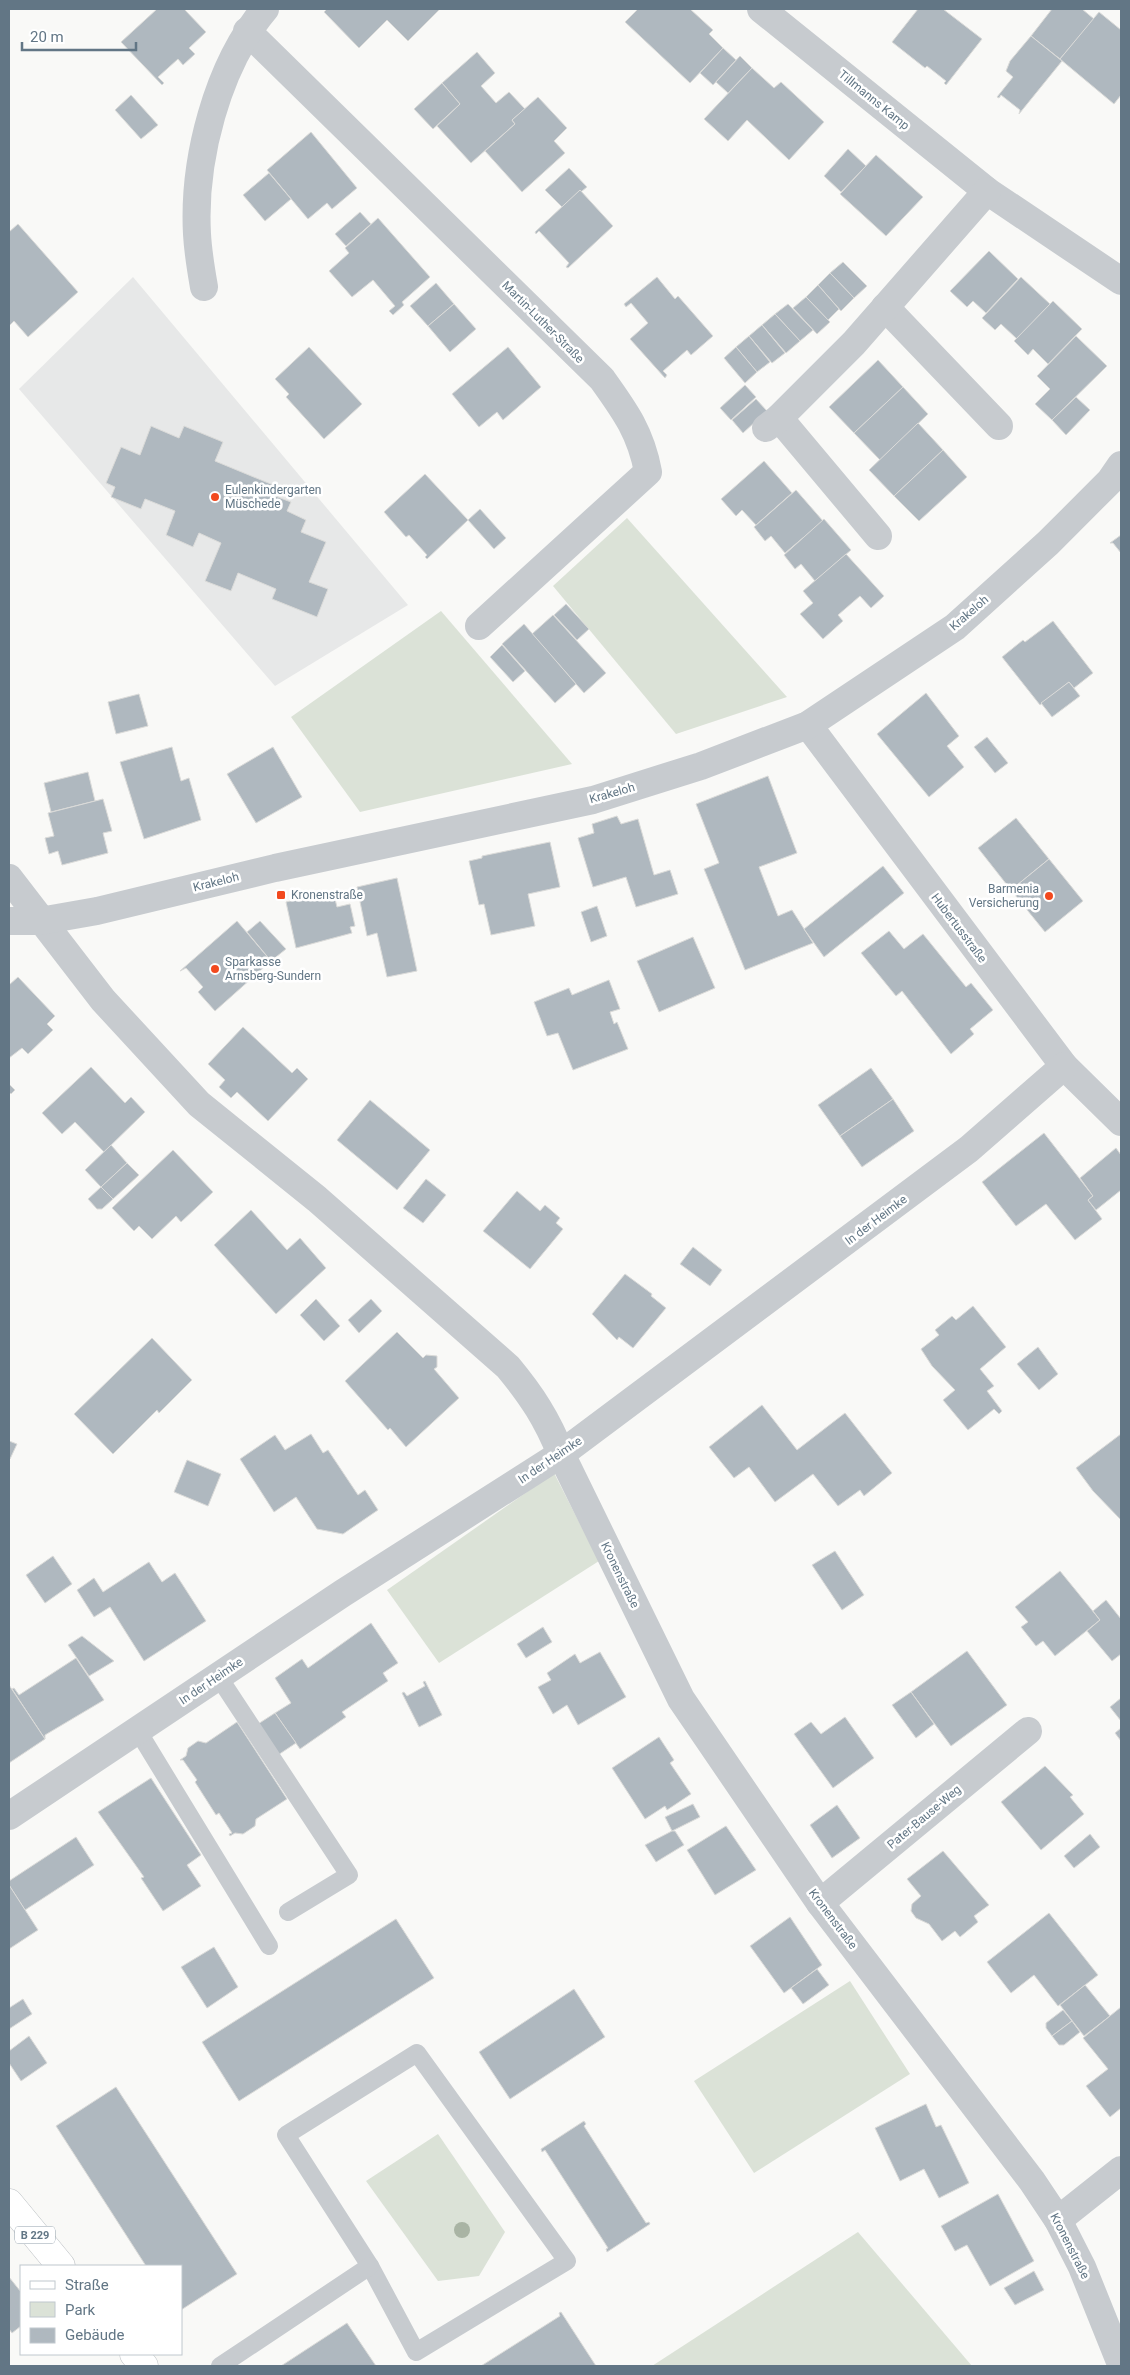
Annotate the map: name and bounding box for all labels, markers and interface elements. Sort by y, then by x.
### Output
scale bar [22,20,136,52]
text: 20 m [30,28,64,46]
street label: Tillmanns Kamp [836,67,912,133]
street label: Martin-Luther-Straße [499,278,587,366]
place label: Eulenkindergarten Müschede [225,483,322,511]
marker: Eulenkindergarten Müschede [209,491,221,503]
street label: Krakeloh [947,592,991,634]
street label: Krakeloh [588,780,636,806]
street label: Krakeloh [192,870,240,894]
place label: Barmenia Versicherung [969,882,1039,910]
place label: Kronenstraße [291,888,363,902]
marker: Kronenstraße [275,889,287,901]
marker: Barmenia Versicherung [1043,890,1055,902]
street label: Hubertusstraße [928,891,990,965]
place label: Sparkasse Arnsberg-Sundern [225,955,321,983]
marker: Sparkasse Arnsberg-Sundern [209,963,221,975]
street label: In der Heimke [842,1192,910,1248]
street label: In der Heimke [516,1434,584,1486]
street label: Kronenstraße [598,1540,642,1610]
street label: In der Heimke [177,1655,245,1707]
street label: Pater-Bause-Weg [884,1782,964,1852]
street label: Kronenstraße [806,1886,860,1952]
street label: Kronenstraße [1047,2211,1093,2281]
road number: B 229 [15,2226,55,2244]
legend [20,2265,182,2355]
text: Straße [65,2276,109,2294]
text: Park [65,2301,96,2319]
text: Gebäude [65,2326,124,2344]

